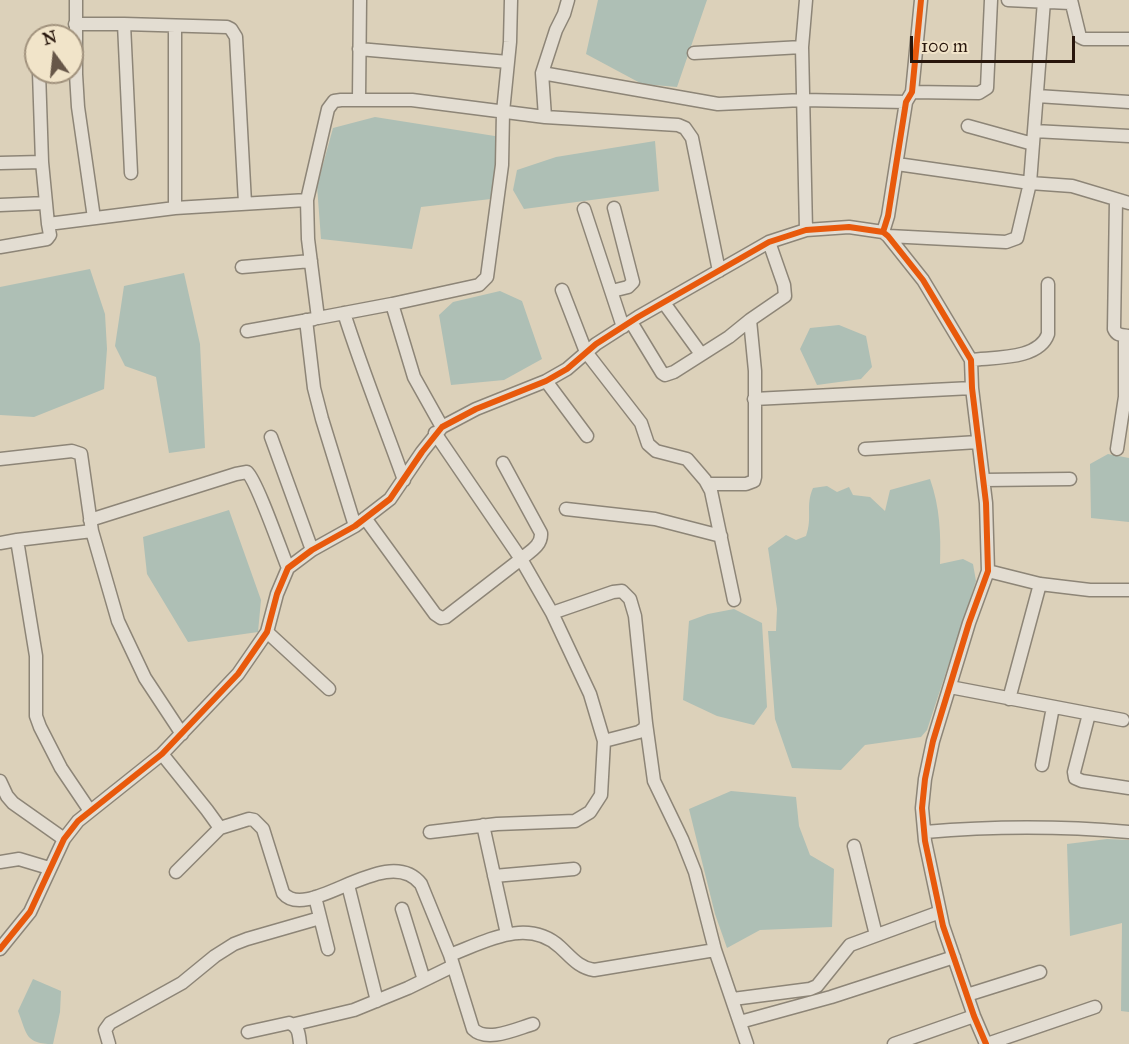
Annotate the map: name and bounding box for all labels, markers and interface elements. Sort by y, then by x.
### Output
north arrow [24,24,84,84]
scale bar [913,24,1078,62]
text: N [41,27,59,49]
text: 100 m [921,35,968,57]

